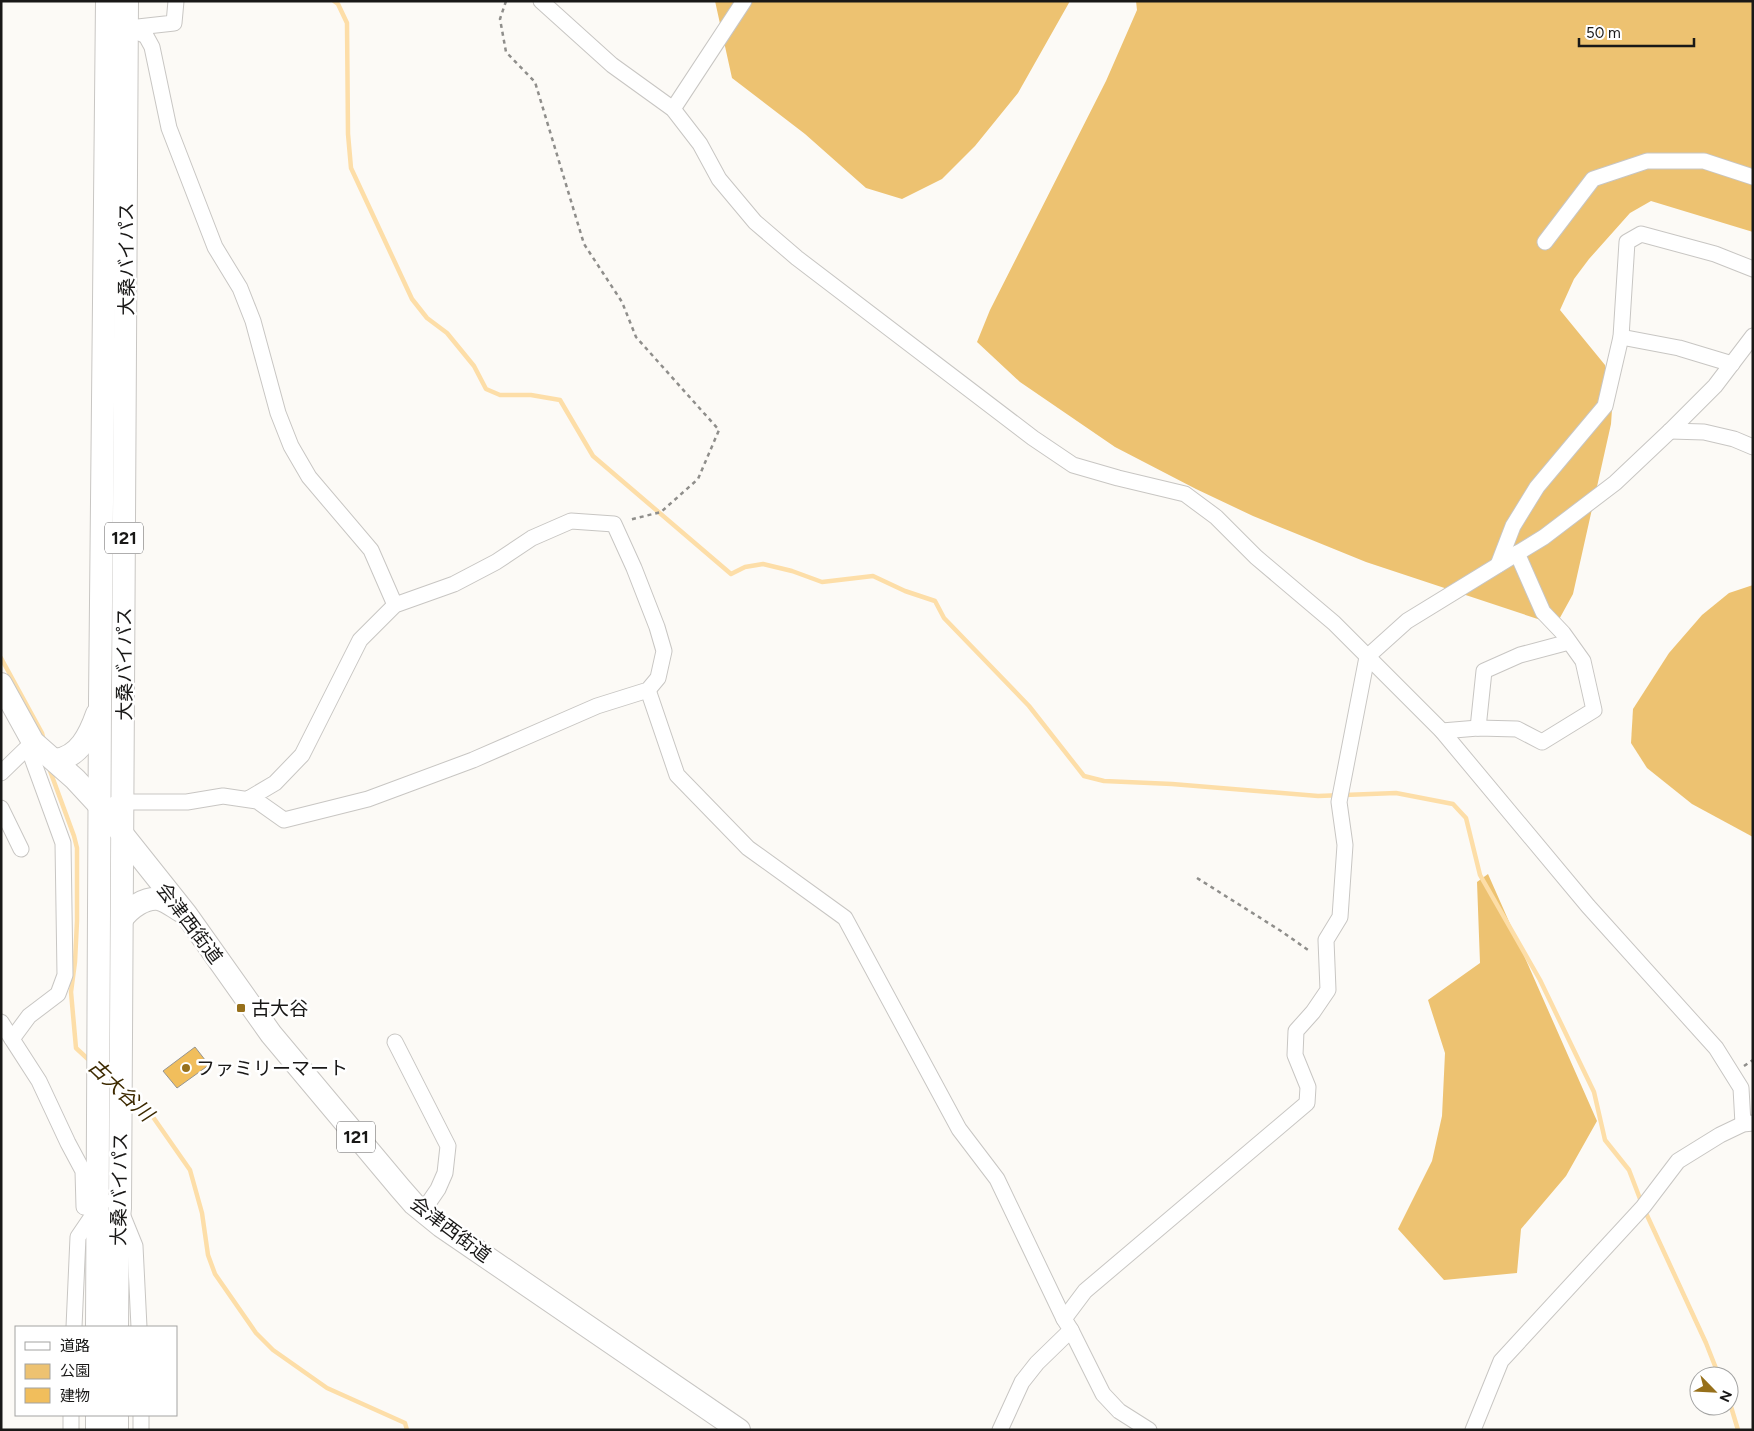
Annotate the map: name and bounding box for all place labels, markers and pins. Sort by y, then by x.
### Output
place label: 古大谷 [251,997,308,1020]
marker: 古大谷 [235,1002,247,1014]
place label: ファミリーマート [196,1057,348,1080]
marker: ファミリーマート [180,1062,192,1074]

